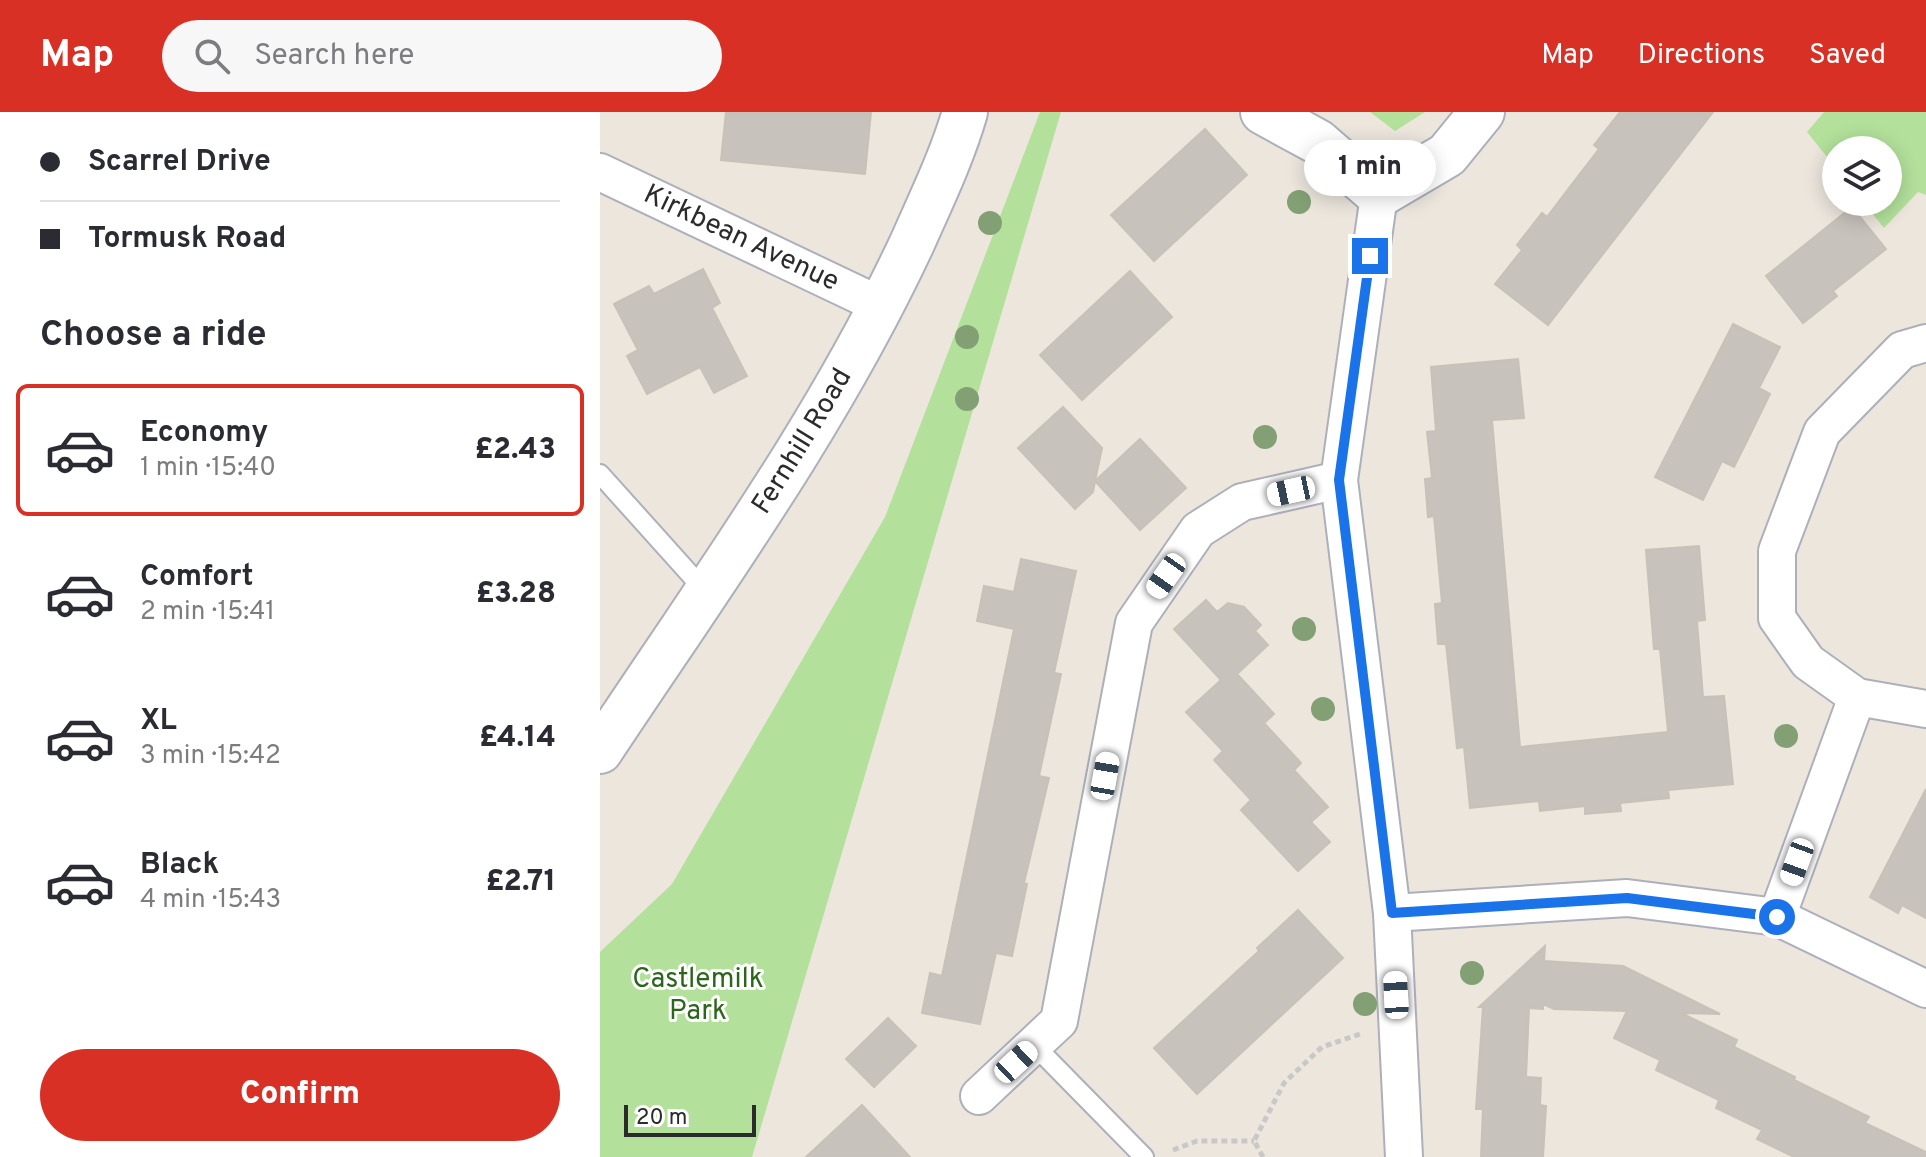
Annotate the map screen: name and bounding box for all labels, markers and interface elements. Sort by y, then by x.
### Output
search box [162,20,722,92]
text: Map [40,32,114,81]
icon: search [190,34,234,78]
text: Search here [254,38,414,75]
text: Map [1541,38,1594,74]
text: Directions [1638,38,1765,74]
text: Saved [1809,38,1886,74]
map controls [1822,136,1902,216]
button: layers [1822,136,1902,216]
callout: 1 min [1304,140,1436,196]
text: Scarrel Drive [88,144,271,181]
text: 1 min [1338,151,1402,184]
street label: Kirkbean Avenue [637,177,845,301]
text: Tormusk Road [88,221,286,258]
route end [1352,238,1388,274]
text: Choose a ride [40,313,266,359]
street label: Fernhill Road [745,362,861,521]
icon: car [44,414,116,486]
text: Economy [140,415,268,452]
text: £2.43 [475,432,556,469]
text: 1 min · 15:40 [140,452,276,485]
car [1265,474,1317,508]
car [1142,549,1190,603]
icon: car [44,558,116,630]
text: Comfort [140,559,253,596]
text: £3.28 [476,576,556,613]
text: 2 min · 15:41 [140,596,275,629]
icon: car [44,702,116,774]
text: XL [140,703,177,740]
text: £4.14 [479,720,556,757]
text: 3 min · 15:42 [140,740,281,773]
car [1089,750,1121,802]
car [1778,835,1816,889]
icon: car [44,846,116,918]
text: Black [140,847,219,884]
text: £2.71 [485,864,556,901]
text: 4 min · 15:43 [140,884,281,917]
route start [1759,899,1795,935]
park label: Castlemilk Park [632,962,764,1030]
car [1383,970,1409,1020]
car [990,1037,1042,1087]
button: Confirm [40,1049,560,1141]
scale bar [624,1101,756,1137]
text: 20 m [636,1105,687,1132]

